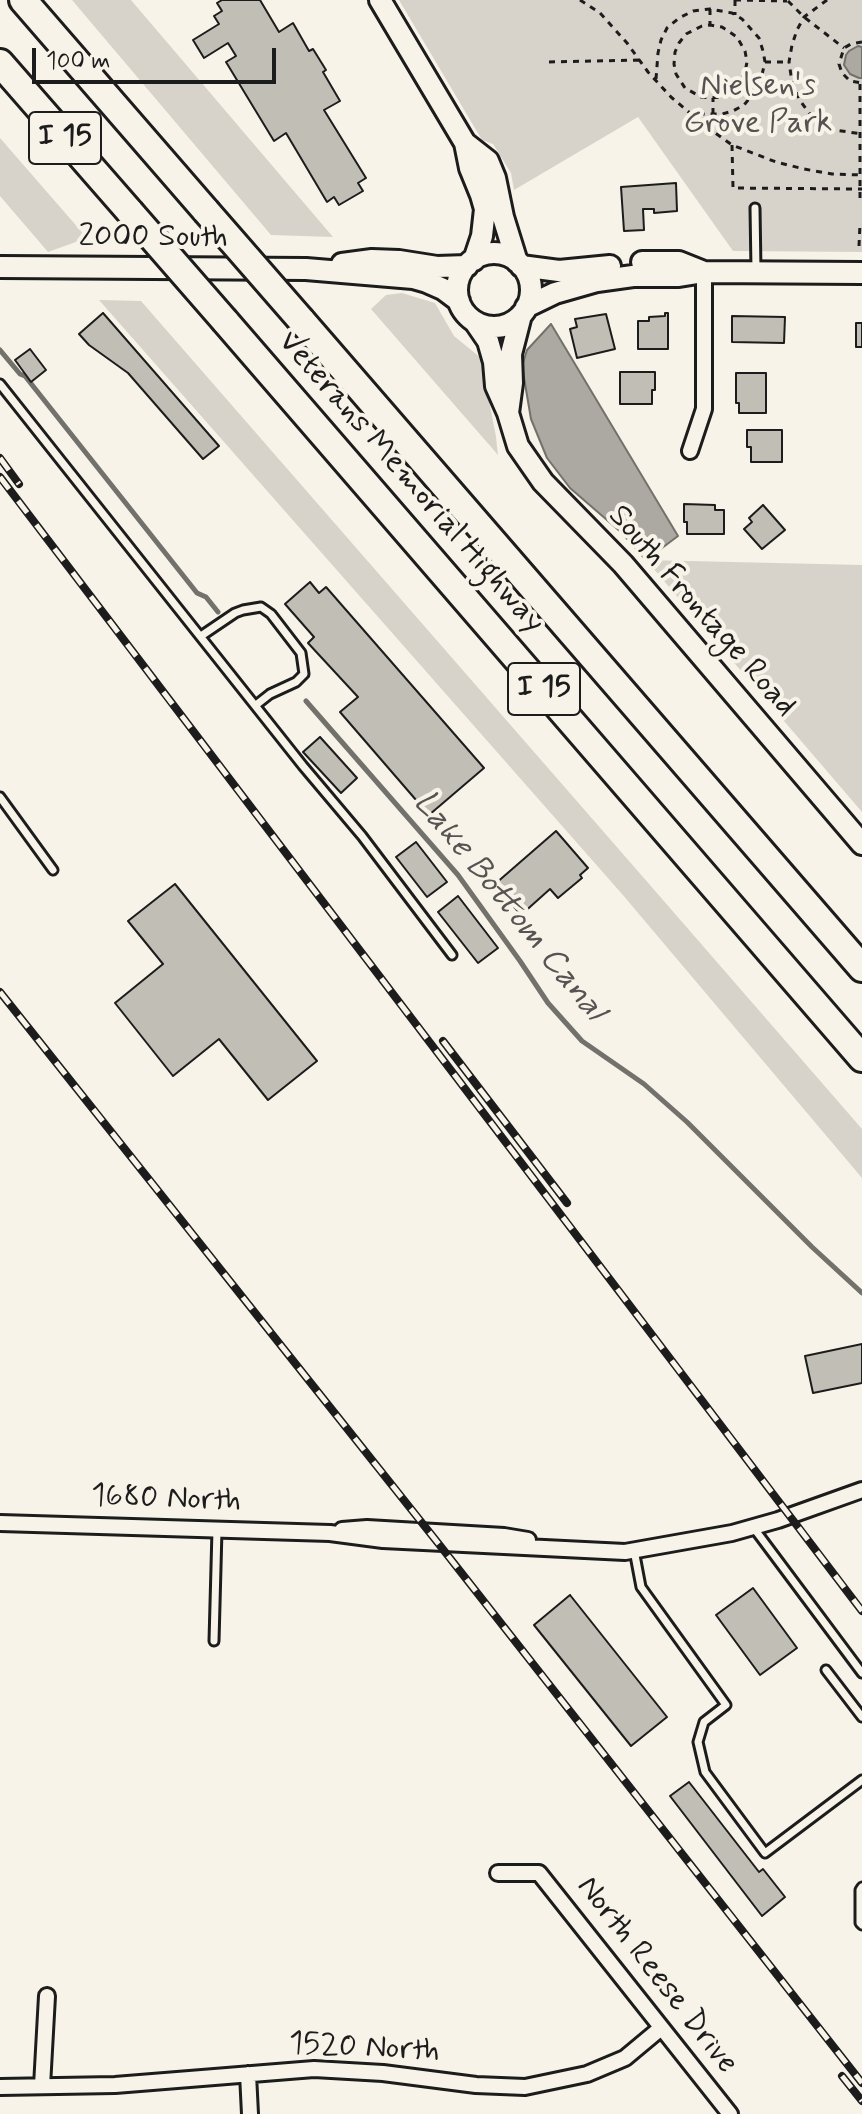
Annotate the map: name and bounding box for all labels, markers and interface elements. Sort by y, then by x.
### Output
scale bar [36,32,280,82]
text: 100 m [46,46,110,77]
park label: Nielsen's Grove Park [684,68,832,143]
road number: I 15 [29,112,101,164]
street label: 2000 South [78,219,228,257]
street label: Veterans Memorial Highway [268,324,552,642]
street label: South Frontage Road [599,498,803,726]
road number: I 15 [508,663,580,715]
water label: Lake Bottom Canal [403,784,613,1030]
street label: 1680 North [90,1478,242,1522]
street label: North Reese Drive [567,1870,745,2082]
street label: 1520 North [287,2026,441,2072]

